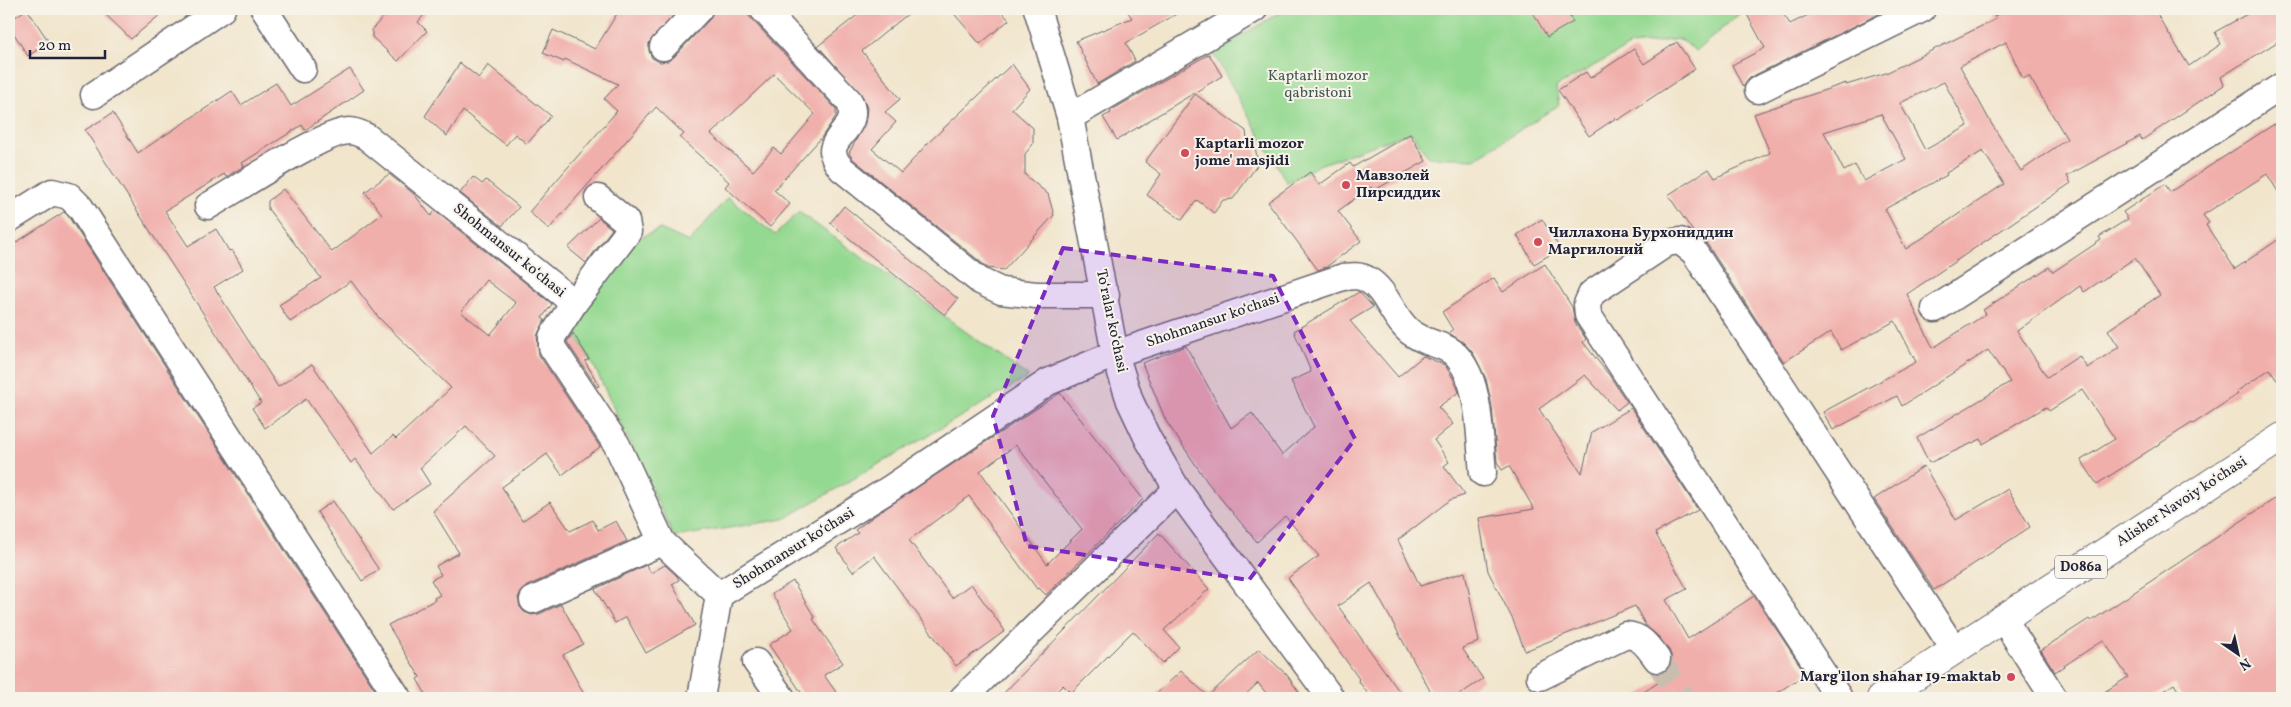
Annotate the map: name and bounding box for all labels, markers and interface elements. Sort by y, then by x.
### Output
scale bar [30,28,105,60]
text: 20 m [38,36,71,57]
park label: Kaptarli mozor qabristoni [1268,66,1368,104]
place label: Kaptarli mozor jome' masjidi [1195,134,1304,172]
marker: Kaptarli mozor jome' masjidi [1179,147,1191,159]
place label: Мавзолей Пирсиддик [1356,166,1440,204]
marker: Мавзолей Пирсиддик [1340,179,1352,191]
street label: Shohmansur koʻchasi [448,199,570,303]
place label: Чиллахона Бурхониддин Маргилоний [1548,223,1734,261]
marker: Чиллахона Бурхониддин Маргилоний [1532,236,1544,248]
street label: Toʻralar koʻchasi [1090,267,1132,375]
street label: Shohmansur koʻchasi [1144,288,1282,354]
street label: Alisher Navoiy koʻchasi [2112,452,2252,552]
street label: Shohmansur koʻchasi [729,503,859,595]
road number: D086a [2055,556,2107,578]
north arrow [2214,630,2264,680]
text: N [2235,653,2254,674]
place label: Marg'ilon shahar 19-maktab [1800,667,2001,688]
marker: Marg'ilon shahar 19-maktab [2005,671,2017,683]

